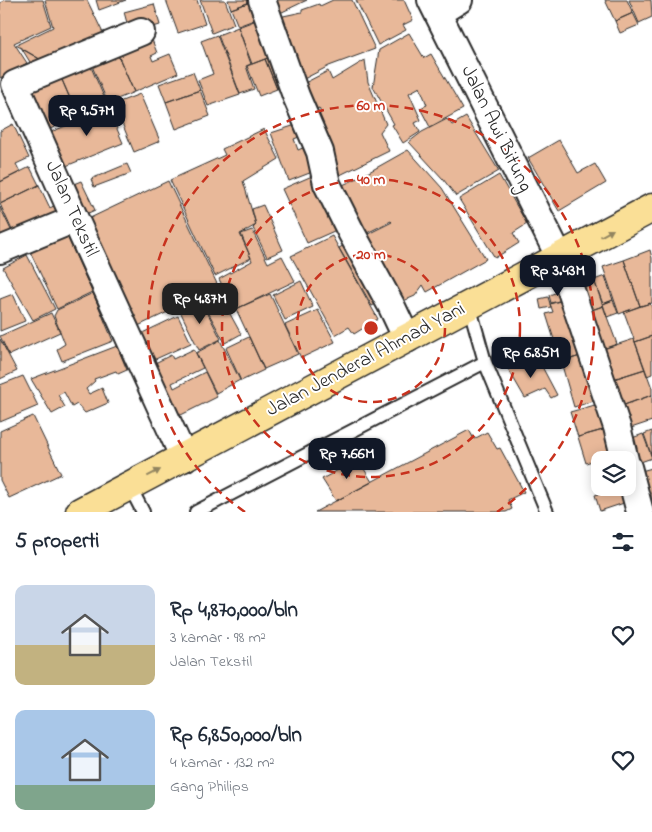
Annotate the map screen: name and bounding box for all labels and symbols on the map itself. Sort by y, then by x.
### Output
street label: Jalan Awi Bitung [452,61,539,198]
pin: Rp 9.57M [35,94,139,137]
text: 60 m [356,95,386,117]
street label: Jalan Tekstil [37,156,105,262]
text: 40 m [356,169,385,191]
one-way arrow [600,228,613,237]
text: 20 m [355,244,386,266]
pin: Rp 3.43M [506,254,610,297]
pin: Rp 4.87M [148,282,252,325]
street label: Jalan Jenderal Ahmad Yani [261,295,471,425]
centre of rings [362,319,380,337]
pin: Rp 6.85M [479,336,583,379]
pin: Rp 7.66M [295,438,399,480]
one-way arrow [147,469,161,477]

